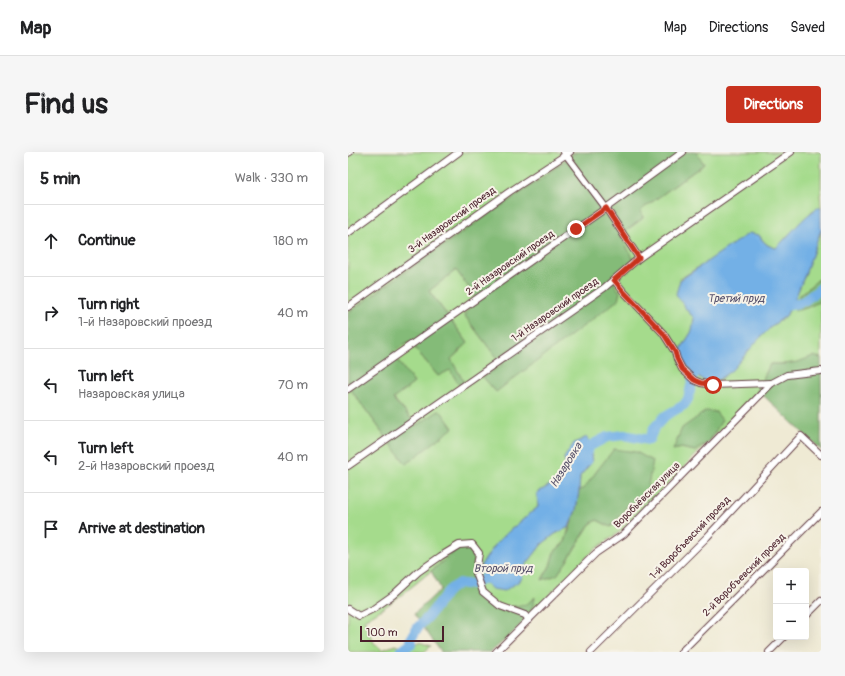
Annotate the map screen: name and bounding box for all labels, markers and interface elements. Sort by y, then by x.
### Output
text: Map [20,16,51,40]
text: Map [664,19,687,36]
text: Directions [709,19,768,36]
text: Saved [790,19,825,36]
button: Directions [726,86,821,123]
text: Find us [24,87,108,122]
text: 5 min [40,168,80,189]
text: Walk · 330 m [235,170,308,186]
street label: 3-й Назаровский проезд [406,184,498,256]
route end [567,220,585,238]
street label: 2-й Назаровский проезд [464,228,556,298]
icon: ahead [40,230,62,252]
text: Continue [78,231,136,250]
text: 180 m [273,233,308,249]
street label: 1-й Назаровский проезд [509,275,601,345]
water label: Третий пруд [708,292,766,305]
text: Turn right [78,295,139,314]
icon: right [40,302,62,324]
text: 40 m [277,305,308,321]
text: 1-й Назаровский проезд [78,314,212,330]
text: Turn left [78,367,134,386]
icon: left [40,374,62,396]
route start [704,376,722,394]
text: 70 m [278,377,308,393]
text: Назаровская улица [78,386,185,402]
text: Turn left [78,439,134,458]
water label: Назаровка [547,440,585,490]
icon: left [40,446,62,468]
text: 40 m [277,449,308,465]
text: 2-й Назаровский проезд [78,458,214,474]
street label: Воробьёвская улица [611,459,683,531]
street label: 1-й Воробъевский проезд [647,494,733,582]
icon: arrive [40,518,62,540]
text: Arrive at destination [78,519,205,538]
street label: 2-й Воробъевский проезд [700,531,788,619]
water label: Второй пруд [474,562,534,575]
map controls [773,568,809,640]
button: + [773,568,809,604]
button: − [773,604,809,640]
scale bar [360,624,444,643]
text: 100 m [366,626,397,639]

